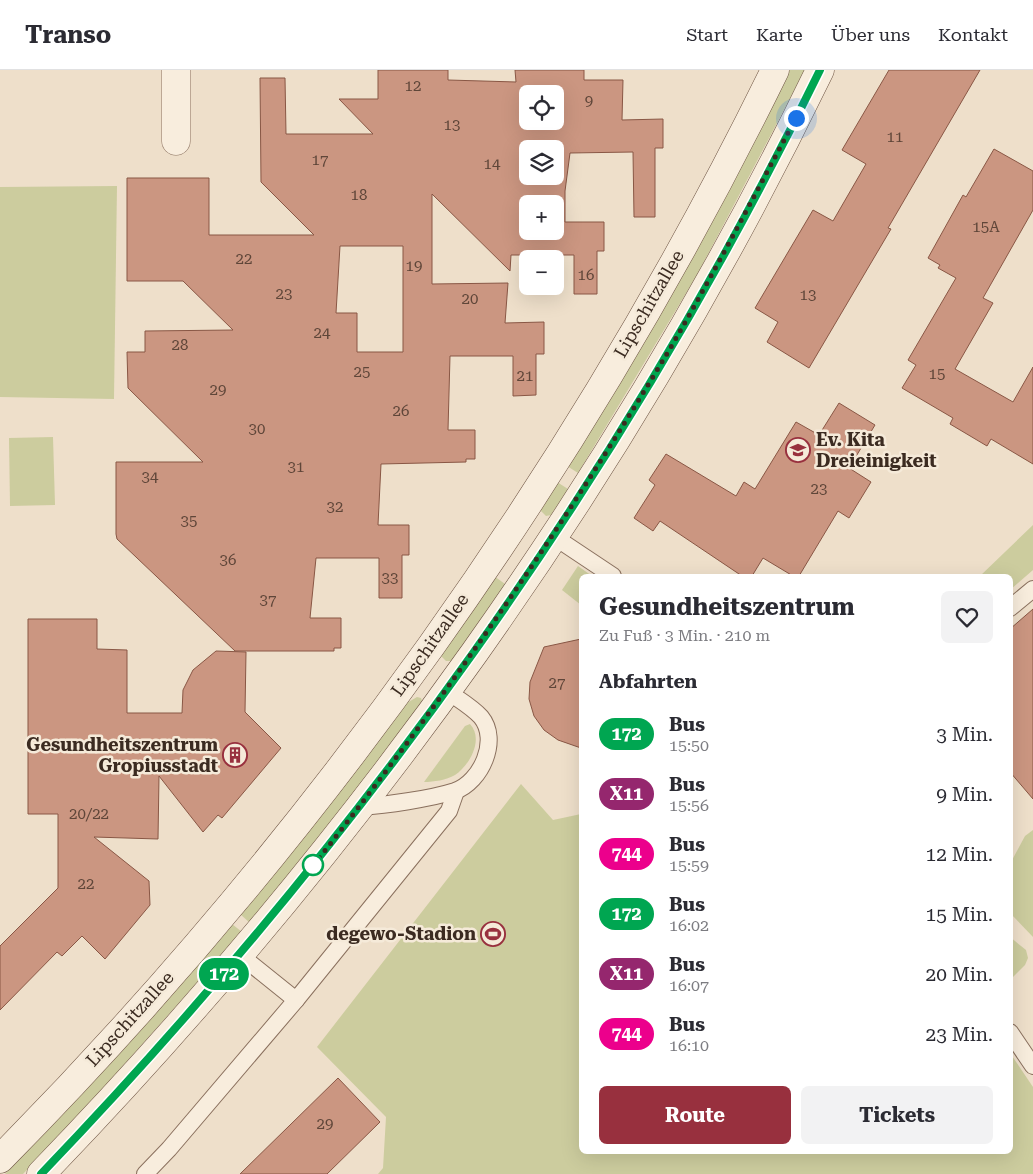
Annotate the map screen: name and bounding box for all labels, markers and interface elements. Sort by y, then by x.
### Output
text: Transo [25,21,111,49]
text: Start [686,24,728,45]
text: Karte [756,24,803,45]
text: Über uns [831,24,910,45]
text: Kontakt [938,24,1008,45]
house number: 12 [405,77,421,95]
map controls [519,85,564,295]
button: locate [519,85,564,130]
house number: 9 [585,92,593,110]
your location [784,106,809,131]
house number: 13 [444,116,460,134]
house number: 11 [887,128,903,146]
button: layers [519,140,564,185]
house number: 17 [312,151,328,169]
house number: 14 [484,155,501,173]
house number: 18 [351,186,367,204]
button: + [519,195,564,240]
house number: 15A [972,218,1000,236]
street label: Lipschitzallee [609,246,688,361]
house number: 22 [236,250,252,268]
button: − [519,250,564,295]
house number: 19 [406,257,422,275]
house number: 16 [578,266,594,284]
house number: 23 [276,285,292,303]
house number: 13 [800,286,816,304]
house number: 20 [462,290,478,308]
house number: 24 [314,324,331,342]
house number: 28 [172,336,188,354]
house number: 25 [354,363,370,381]
house number: 15 [929,365,945,383]
house number: 21 [517,367,533,385]
house number: 29 [210,381,226,399]
house number: 26 [393,402,409,420]
house number: 30 [249,420,265,438]
place label: Ev. Kita Dreieinigkeit [816,429,936,471]
school or university icon: Ev. Kita Dreieinigkeit [785,437,811,463]
house number: 31 [288,458,304,476]
house number: 34 [142,468,159,486]
house number: 23 [811,480,827,498]
house number: 32 [327,498,343,516]
house number: 35 [181,512,197,530]
house number: 36 [220,551,236,569]
house number: 33 [382,569,398,587]
street label: Lipschitzallee [386,589,473,700]
house number: 37 [260,591,276,609]
button: heart [941,591,993,643]
text: Gesundheitszentrum [599,593,855,621]
text: Zu Fuß · 3 Min. · 210 m [599,626,770,645]
text: Abfahrten [599,670,697,693]
house number: 27 [549,674,565,692]
text: Bus [669,713,705,736]
text: 172 [611,723,642,744]
text: 3 Min. [936,723,993,746]
place label: Gesundheitszentrum Gropiusstadt [26,734,219,776]
text: 15:50 [669,736,709,755]
building icon: Gesundheitszentrum Gropiusstadt [222,742,248,768]
text: Bus [669,773,705,796]
text: X11 [610,783,643,804]
text: 9 Min. [936,783,993,806]
text: 15:56 [669,796,709,815]
house number: 20/22 [69,805,109,823]
text: Bus [669,833,705,856]
text: 744 [611,843,642,864]
text: 12 Min. [926,843,993,866]
unlabelled marker [302,854,324,876]
text: 15:59 [669,856,709,875]
house number: 22 [78,875,94,893]
text: Bus [669,893,705,916]
text: 172 [611,903,642,924]
text: 15 Min. [926,903,993,926]
text: 16:02 [669,916,709,935]
sports icon: degewo-Stadion [480,921,506,947]
place label: degewo-Stadion [326,923,476,944]
text: Bus [669,953,705,976]
line badge: 172 [195,958,253,990]
text: 172 [209,963,239,984]
text: X11 [610,963,643,984]
text: 20 Min. [926,963,993,986]
street label: Lipschitzallee [81,967,178,1071]
text: 16:07 [669,976,709,995]
text: Bus [669,1013,705,1036]
text: 744 [611,1023,642,1044]
text: 23 Min. [926,1023,993,1046]
text: 16:10 [669,1036,709,1055]
button: Route [599,1086,791,1144]
button: Tickets [801,1086,993,1144]
house number: 29 [317,1115,333,1133]

